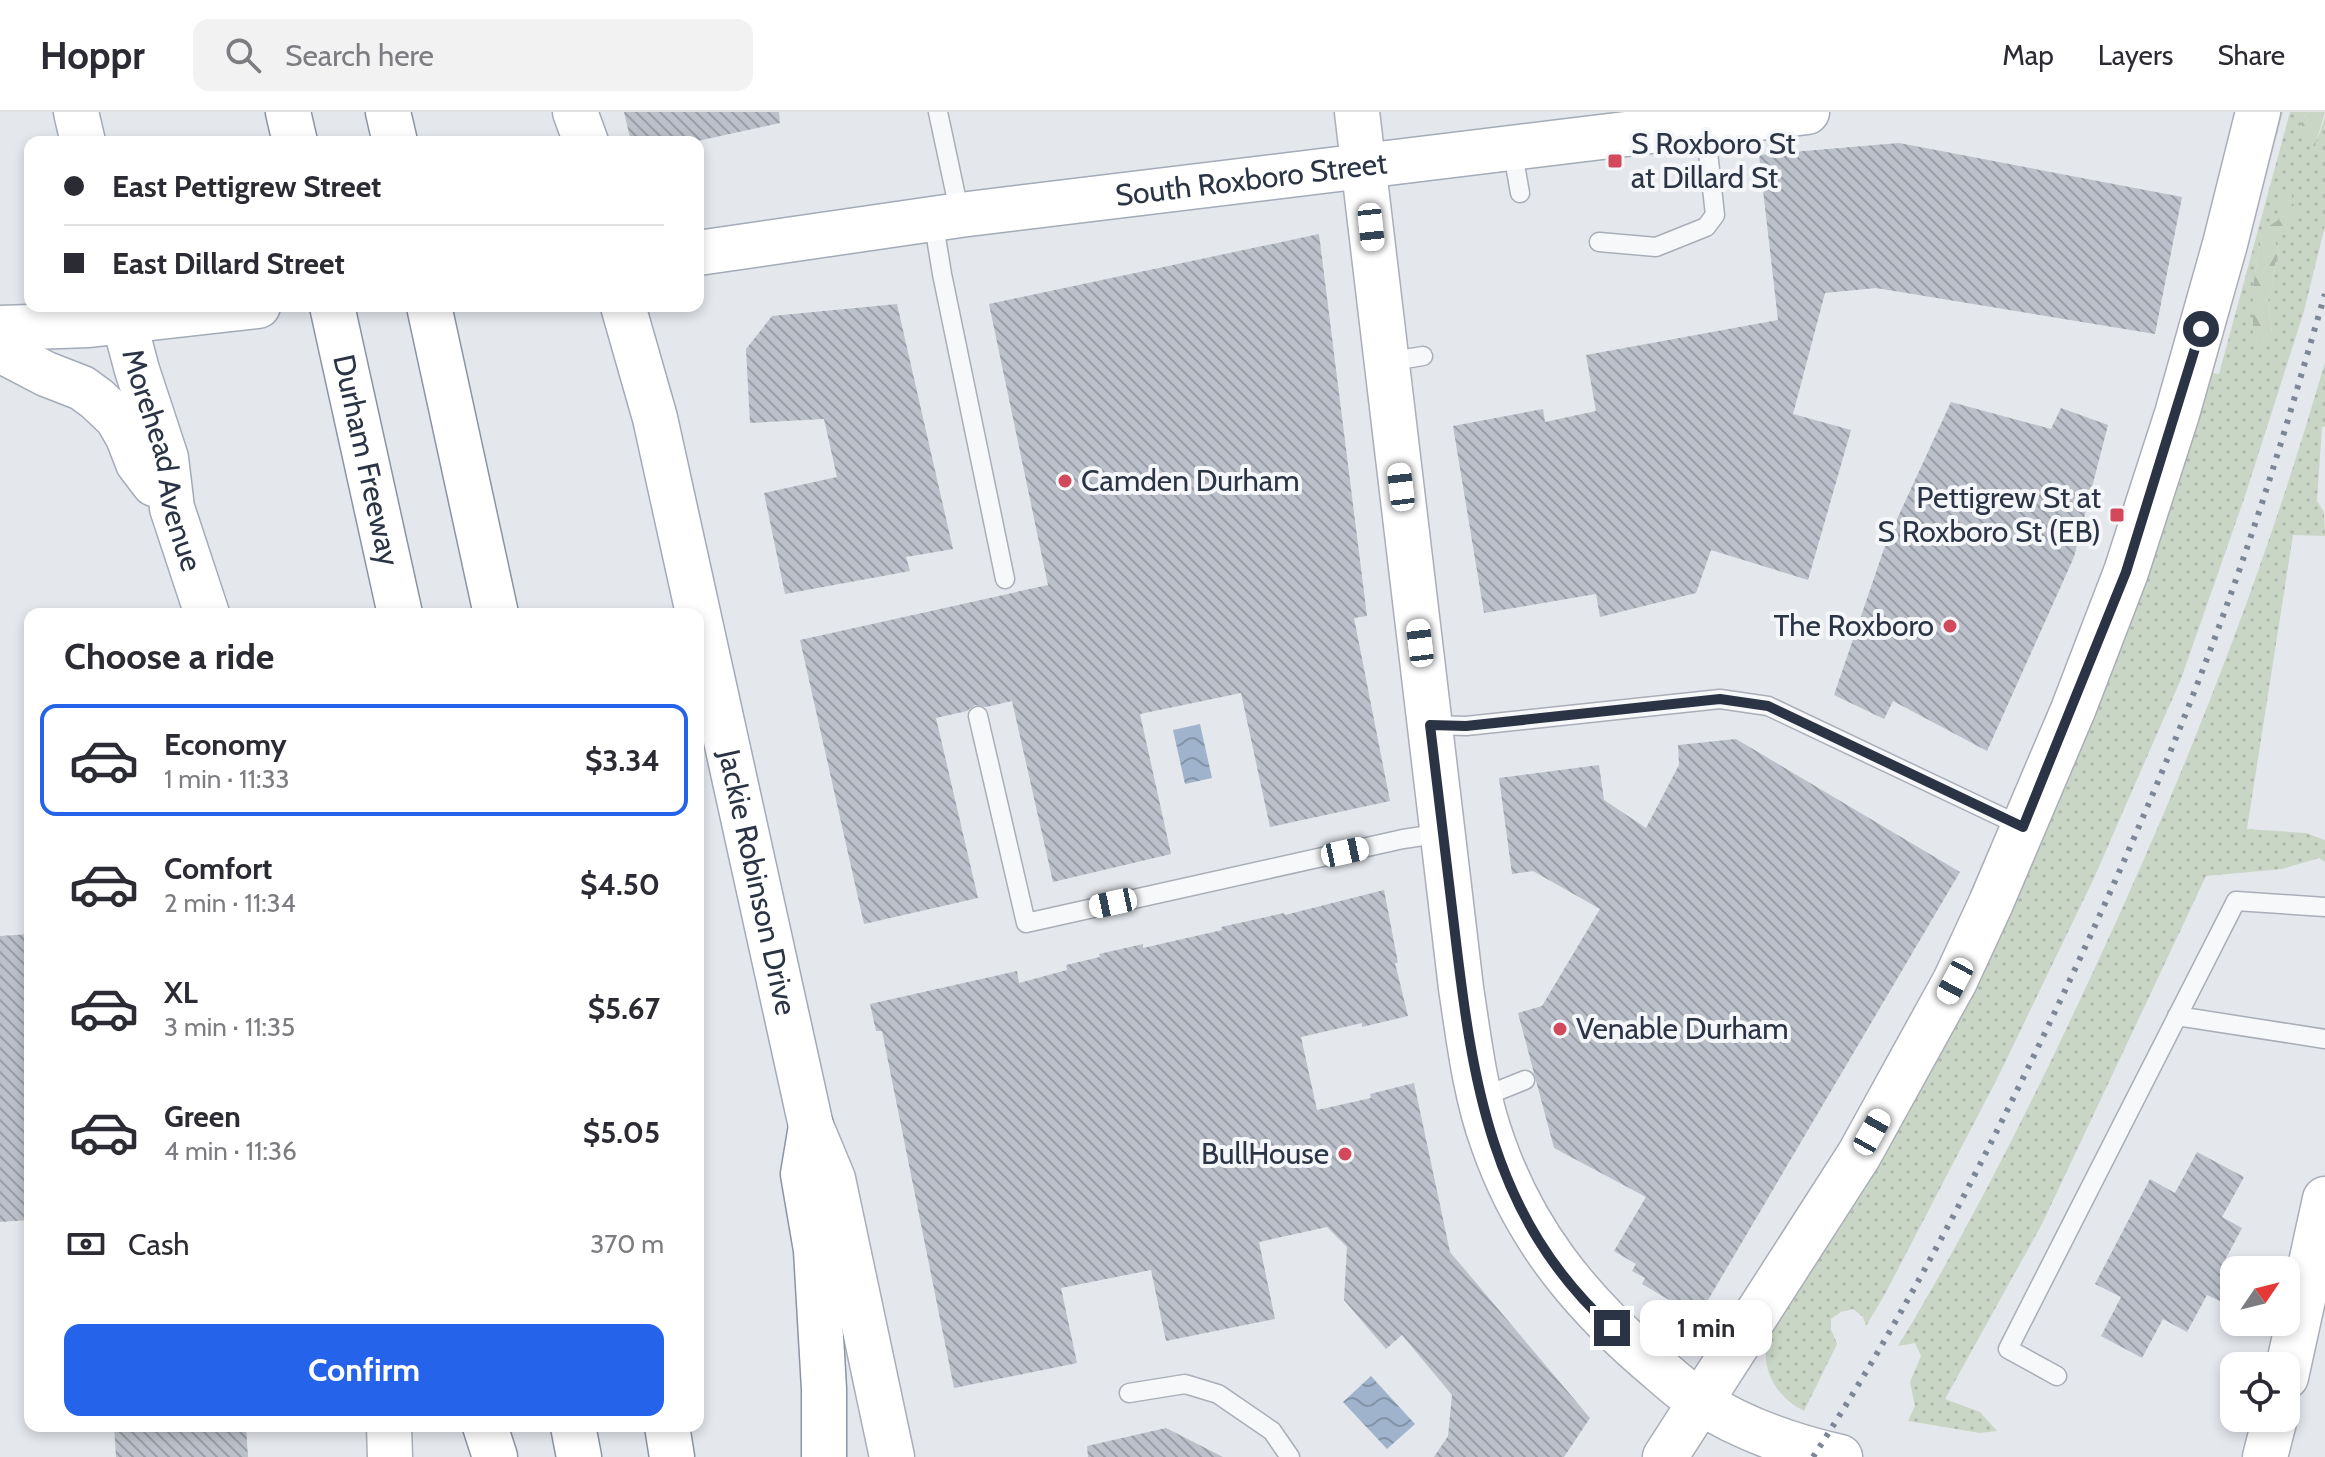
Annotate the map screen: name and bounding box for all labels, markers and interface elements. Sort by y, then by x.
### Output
search box [193,19,753,91]
text: Hoppr [40,32,145,79]
icon: search [221,33,265,77]
text: Search here [285,37,434,74]
text: Map [2002,38,2054,72]
text: Layers [2098,38,2173,72]
text: Share [2217,38,2285,72]
place label: S Roxboro St at Dillard St [1631,125,1796,196]
street label: South Roxboro Street [1113,144,1389,214]
marker: S Roxboro St at Dillard St [1606,152,1624,170]
text: East Pettigrew Street [112,168,381,205]
car [1357,202,1385,252]
text: East Dillard Street [112,245,345,282]
route start [2183,311,2219,347]
street label: Morehead Avenue [114,345,211,576]
street label: Durham Freeway [325,351,408,569]
place label: Camden Durham [1081,462,1300,499]
car [1386,462,1416,512]
marker: Camden Durham [1056,472,1074,490]
place label: Pettigrew St at S Roxboro St (EB) [1877,479,2101,550]
marker: Pettigrew St at S Roxboro St (EB) [2108,506,2126,524]
place label: The Roxboro [1773,607,1934,644]
marker: The Roxboro [1941,617,1959,635]
car [1405,618,1435,668]
text: Choose a ride [64,634,274,678]
icon: car [68,724,140,796]
text: Economy [164,726,287,763]
text: $3.34 [585,742,660,779]
street label: Jackie Robinson Drive [710,745,805,1019]
text: 1 min · 11:33 [164,763,290,795]
car [1319,835,1371,869]
icon: car [68,848,140,920]
text: Comfort [164,850,272,887]
text: $4.50 [580,866,660,903]
car [1087,886,1139,920]
text: 2 min · 11:34 [164,887,296,919]
car [1933,954,1977,1008]
icon: car [68,972,140,1044]
text: XL [164,974,198,1011]
text: $5.67 [588,990,660,1027]
place label: Venable Durham [1576,1010,1789,1047]
text: 3 min · 11:35 [164,1011,295,1043]
marker: Venable Durham [1551,1020,1569,1038]
icon: car [68,1096,140,1168]
text: Green [164,1098,241,1135]
car [1850,1105,1894,1159]
text: $5.05 [583,1114,660,1151]
text: 4 min · 11:36 [164,1135,297,1167]
place label: BullHouse [1201,1135,1329,1172]
marker: BullHouse [1336,1145,1354,1163]
icon: cash [64,1222,108,1266]
text: Cash [128,1226,190,1263]
text: 370 m [590,1228,664,1260]
north arrow [2220,1256,2300,1336]
map controls [2220,1256,2300,1432]
callout: 1 min [1640,1300,1772,1356]
route end [1594,1310,1630,1346]
text: 1 min [1677,1312,1735,1344]
button: Confirm [64,1324,664,1416]
button: locate [2220,1352,2300,1432]

